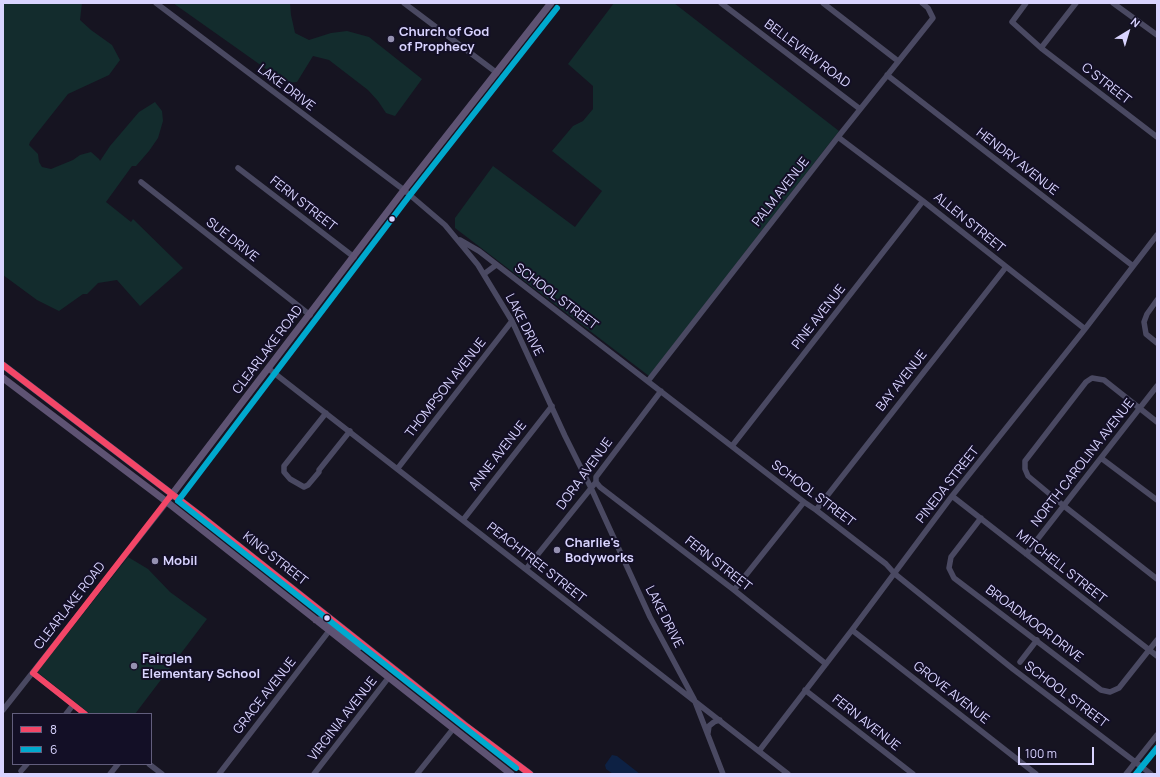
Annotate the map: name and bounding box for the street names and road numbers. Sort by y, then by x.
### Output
street label: BELLEVIEW ROAD [761,17,853,91]
street label: C STREET [1078,60,1134,108]
street label: LAKE DRIVE [254,61,318,115]
street label: HENDRY AVENUE [973,125,1061,199]
street label: PALM AVENUE [749,154,813,230]
street label: FERN STREET [267,173,339,235]
street label: ALLEN STREET [930,190,1008,256]
street label: SUE DRIVE [203,215,261,265]
street label: SCHOOL STREET [511,260,601,334]
street label: PINE AVENUE [789,282,849,352]
street label: LAKE DRIVE [502,291,546,359]
street label: CLEARLAKE ROAD [230,303,306,397]
street label: THOMPSON AVENUE [402,335,490,441]
street label: BAY AVENUE [873,347,931,415]
street label: NORTH CAROLINA AVENUE [1028,396,1138,530]
street label: ANNE AVENUE [466,418,530,494]
street label: DORA AVENUE [554,435,616,513]
street label: PINEDA STREET [913,444,983,526]
street label: SCHOOL STREET [768,457,858,531]
street label: PEACHTREE STREET [483,519,589,607]
street label: MITCHELL STREET [1013,527,1109,607]
street label: KING STREET [239,529,311,589]
street label: FERN STREET [682,533,754,595]
street label: CLEARLAKE ROAD [31,559,109,653]
street label: BROADMOOR DRIVE [982,582,1086,666]
street label: LAKE DRIVE [642,583,686,651]
street label: GRACE AVENUE [230,655,300,737]
street label: GROVE AVENUE [910,658,992,728]
street label: SCHOOL STREET [1021,658,1111,732]
street label: VIRGINIA AVENUE [305,674,381,764]
street label: FERN AVENUE [829,692,903,754]

